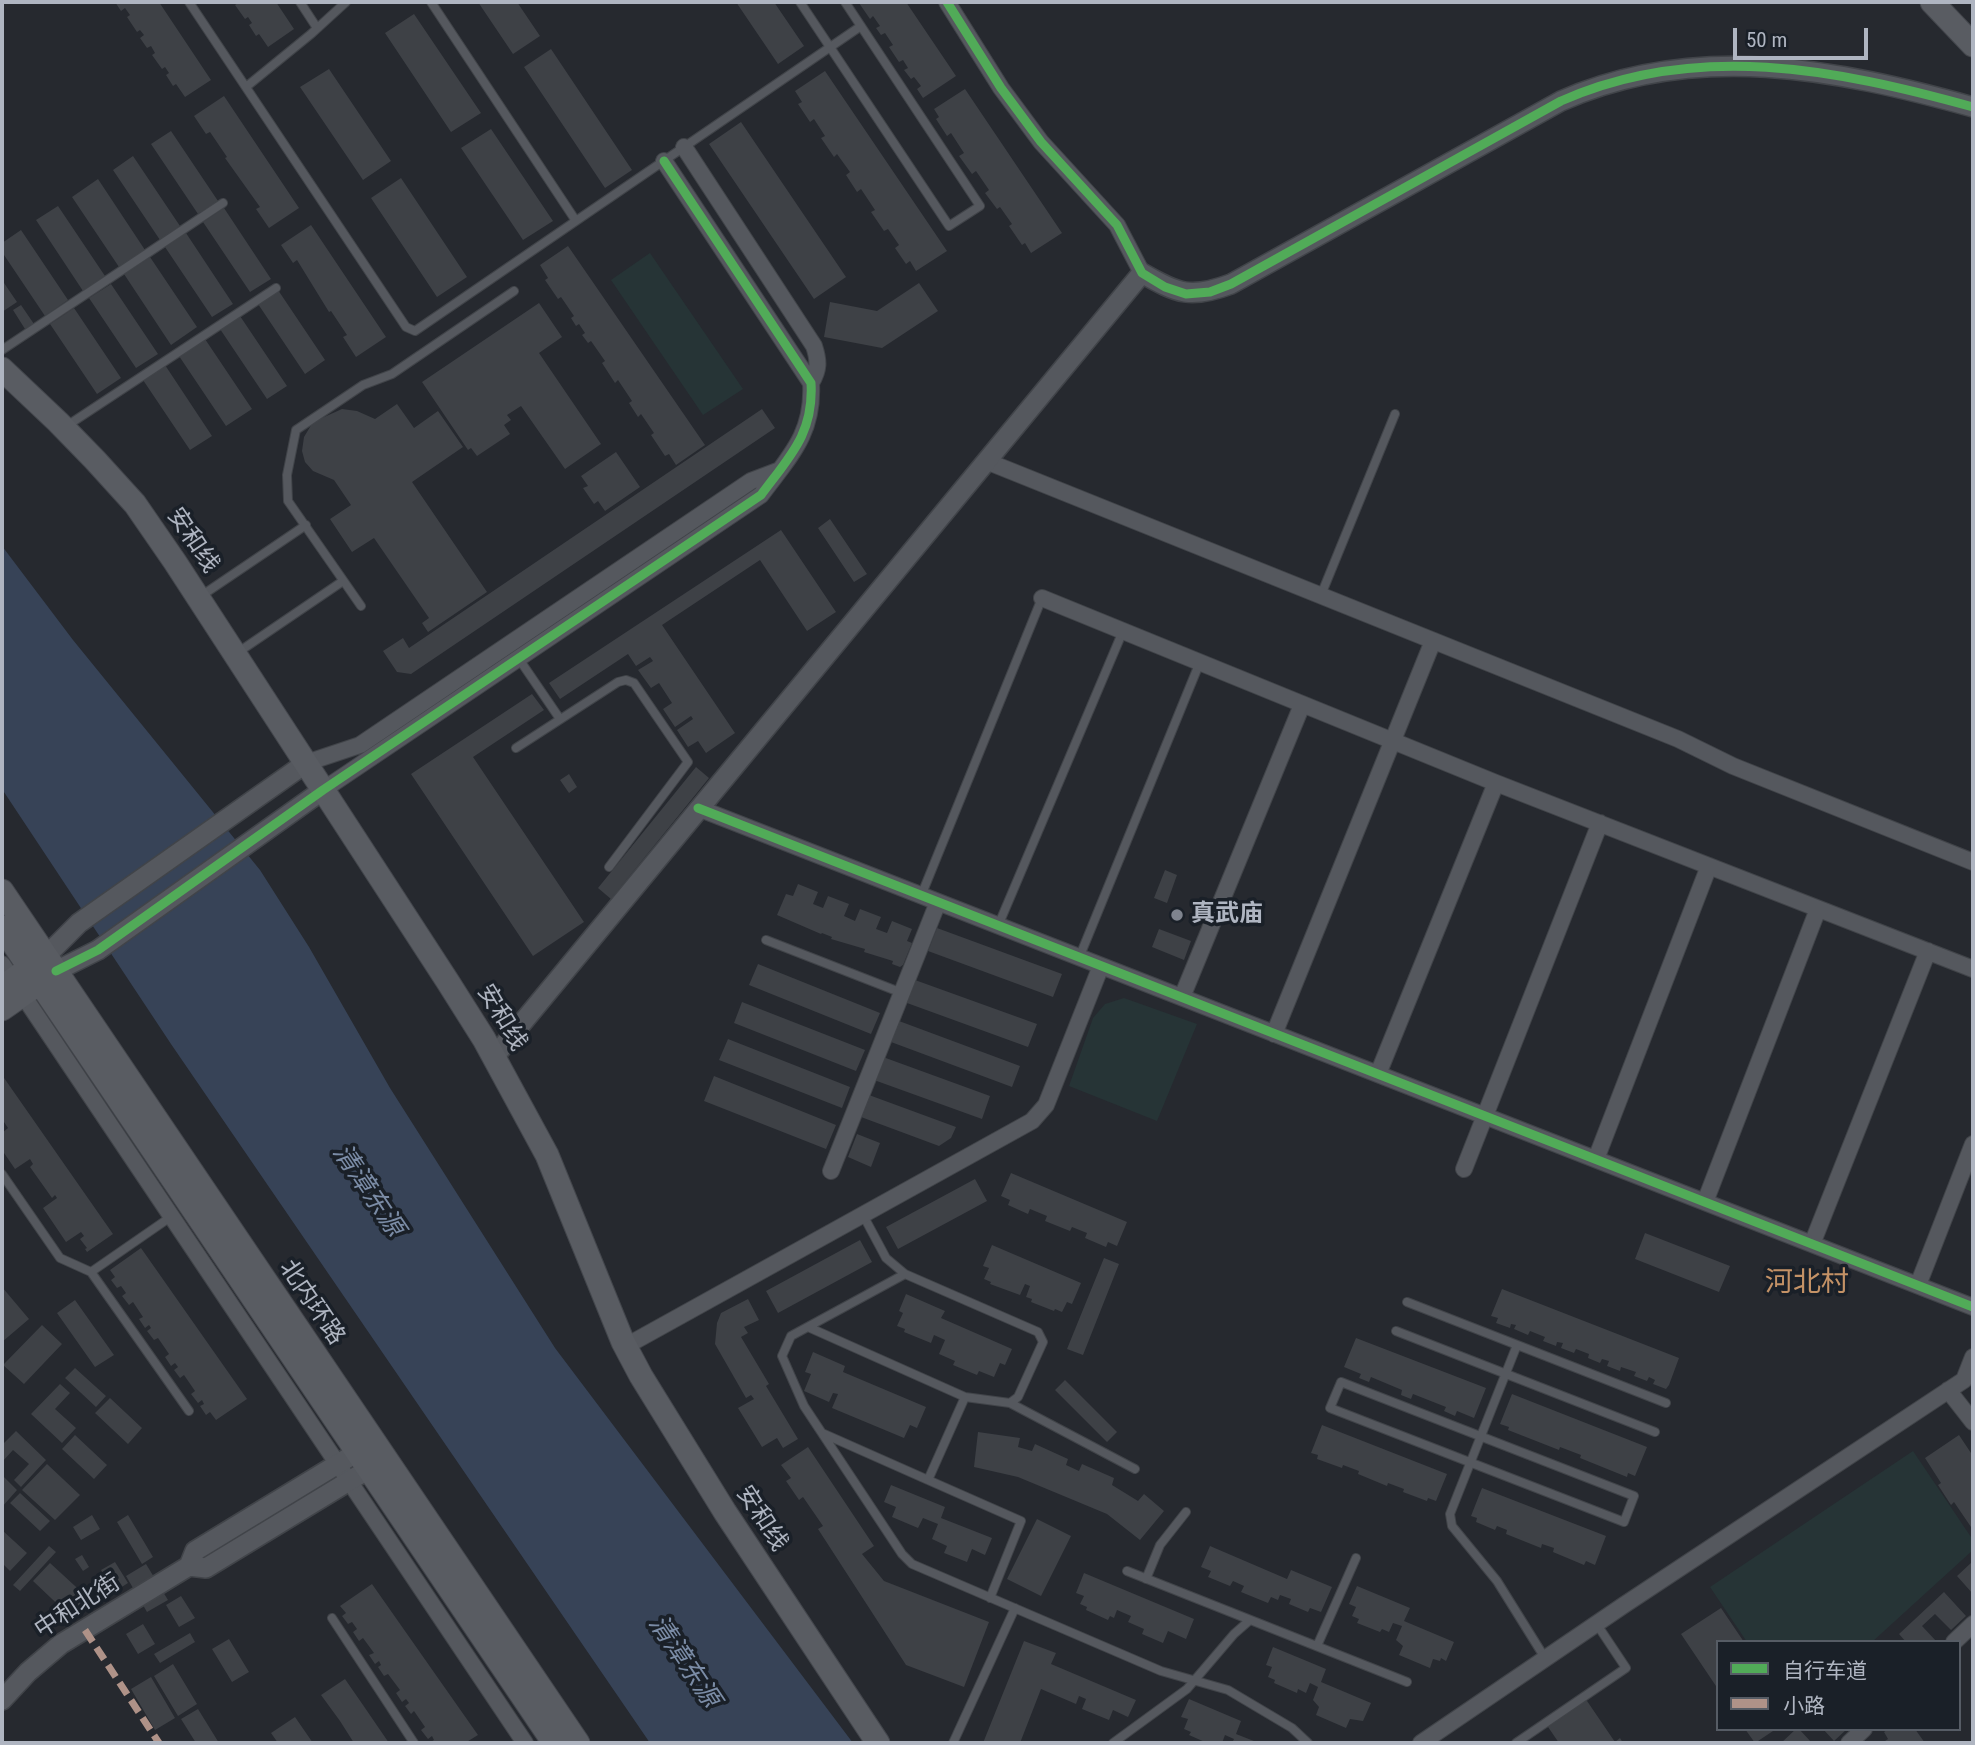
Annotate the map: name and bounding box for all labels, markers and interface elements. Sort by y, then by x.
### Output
scale bar [1737,14,1872,58]
text: 50 m [1746,28,1787,52]
street label: 安和线 [160,503,224,579]
place label: 真武庙 [1191,901,1263,929]
marker: 真武庙 [1169,907,1185,923]
street label: 安和线 [470,980,532,1056]
water label: 清漳东源 [325,1139,409,1243]
street label: 北内环路 [272,1255,350,1351]
district label: 河北村 [1765,1267,1849,1301]
street label: 安和线 [729,1481,793,1557]
street label: 中和北街 [30,1569,126,1645]
water label: 清漳东源 [641,1610,725,1714]
legend [1716,1640,1961,1731]
text: 自行车道 [1783,1659,1867,1683]
text: 小路 [1783,1694,1825,1718]

